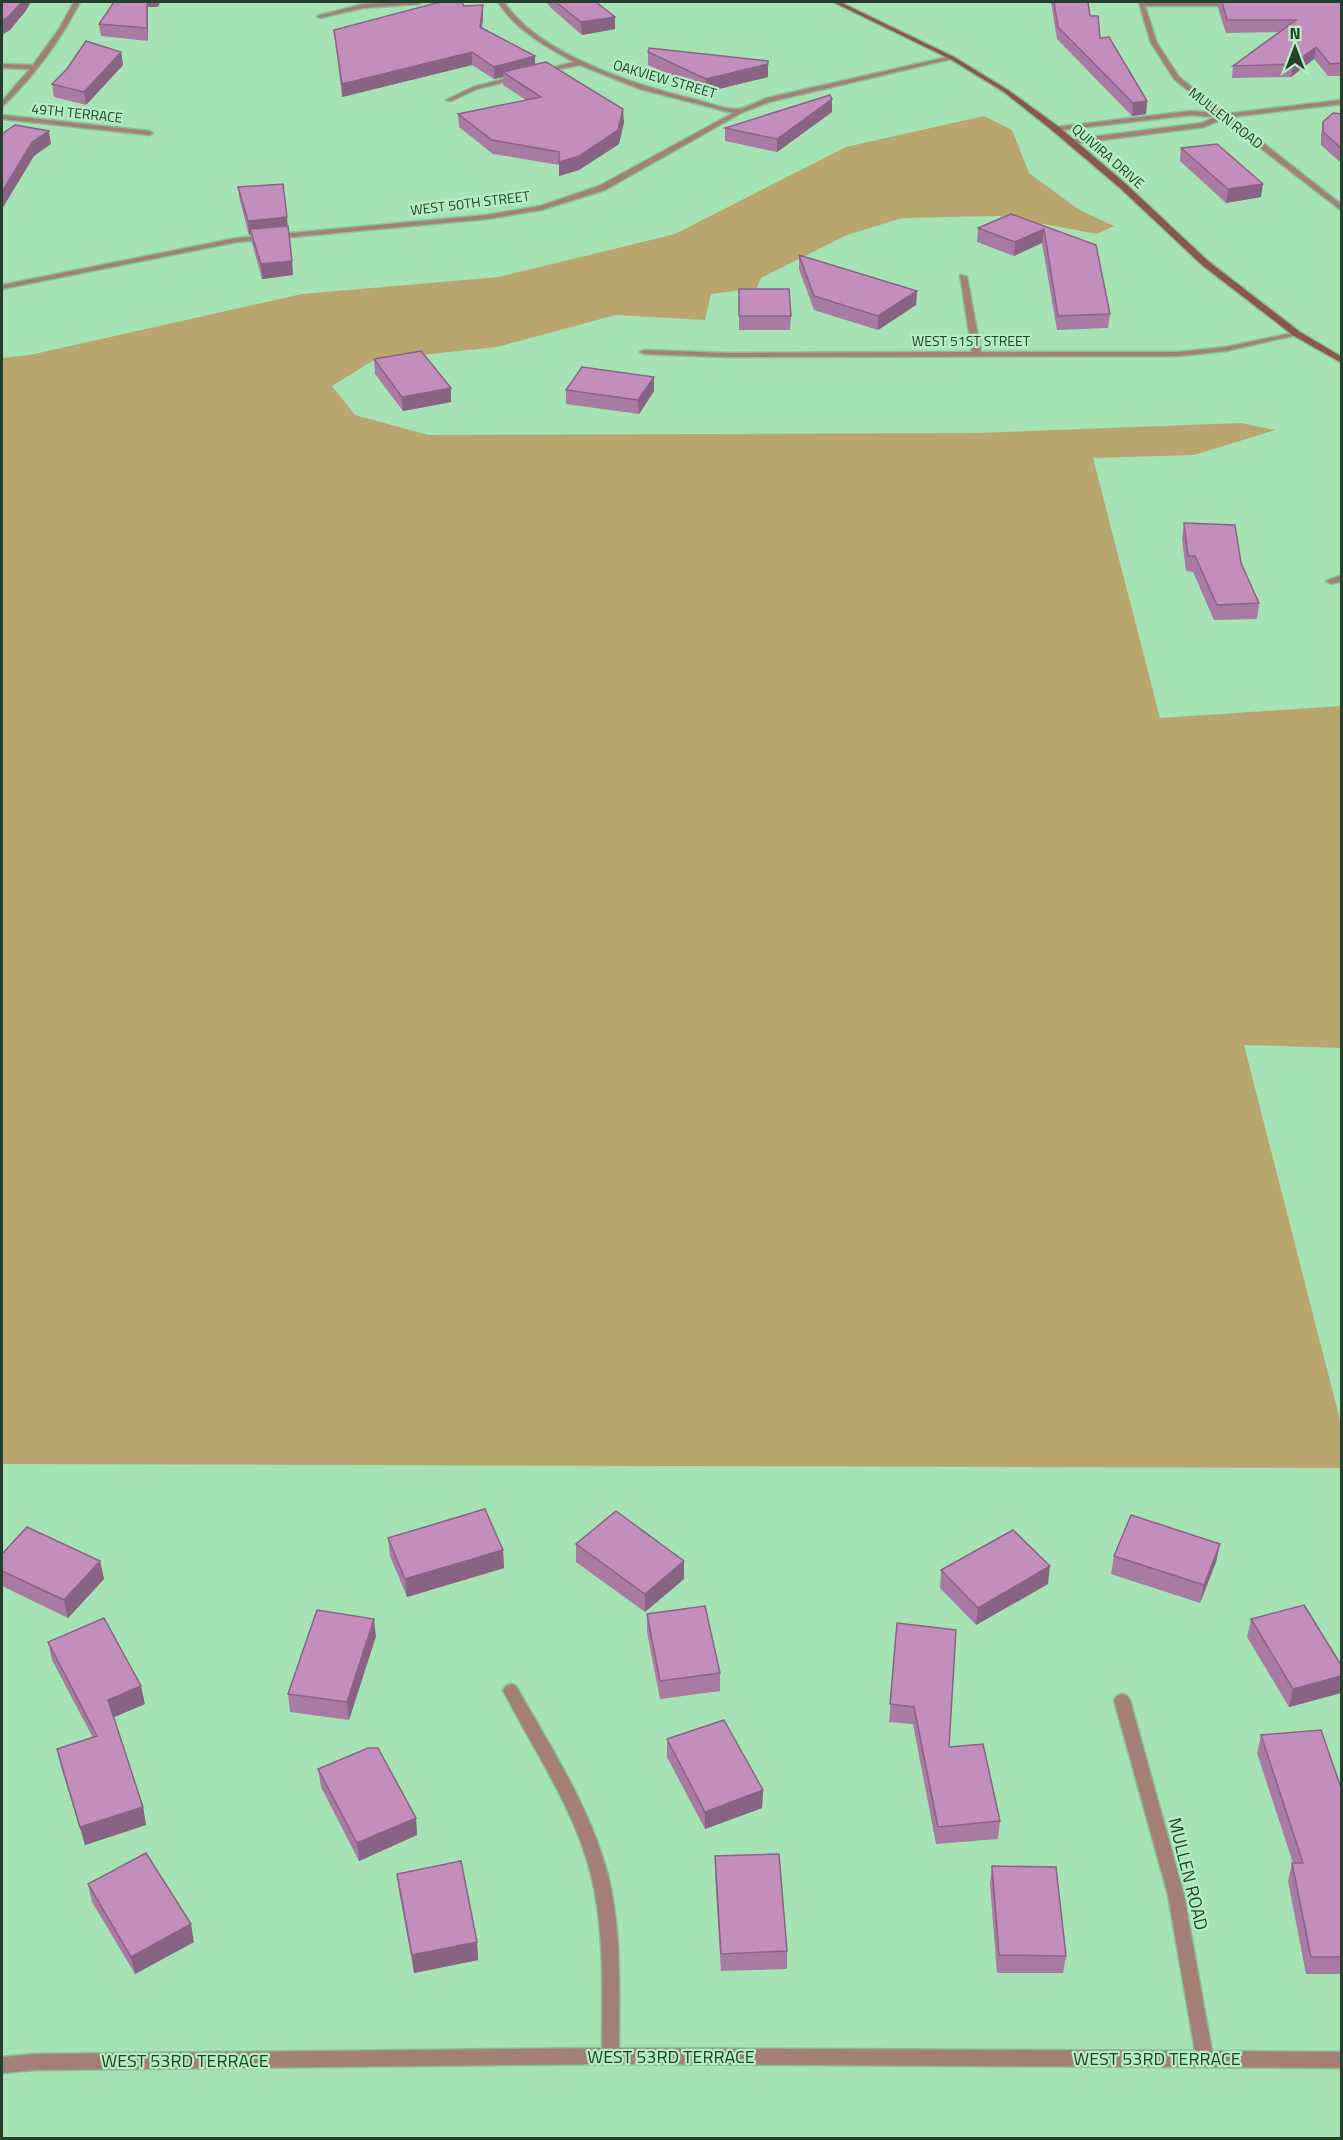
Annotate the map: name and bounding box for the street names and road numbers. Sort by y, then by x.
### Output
street label: OAKVIEW STREET [611,54,720,103]
street label: MULLEN ROAD [1185,82,1268,153]
street label: 49TH TERRACE [31,97,124,128]
street label: QUIVIRA DRIVE [1067,118,1149,193]
street label: WEST 50TH STREET [409,185,531,220]
street label: WEST 51ST STREET [912,330,1031,351]
street label: MULLEN ROAD [1161,1815,1216,1933]
street label: WEST 53RD TERRACE [587,2043,755,2070]
street label: WEST 53RD TERRACE [1073,2045,1241,2072]
street label: WEST 53RD TERRACE [101,2047,269,2074]

